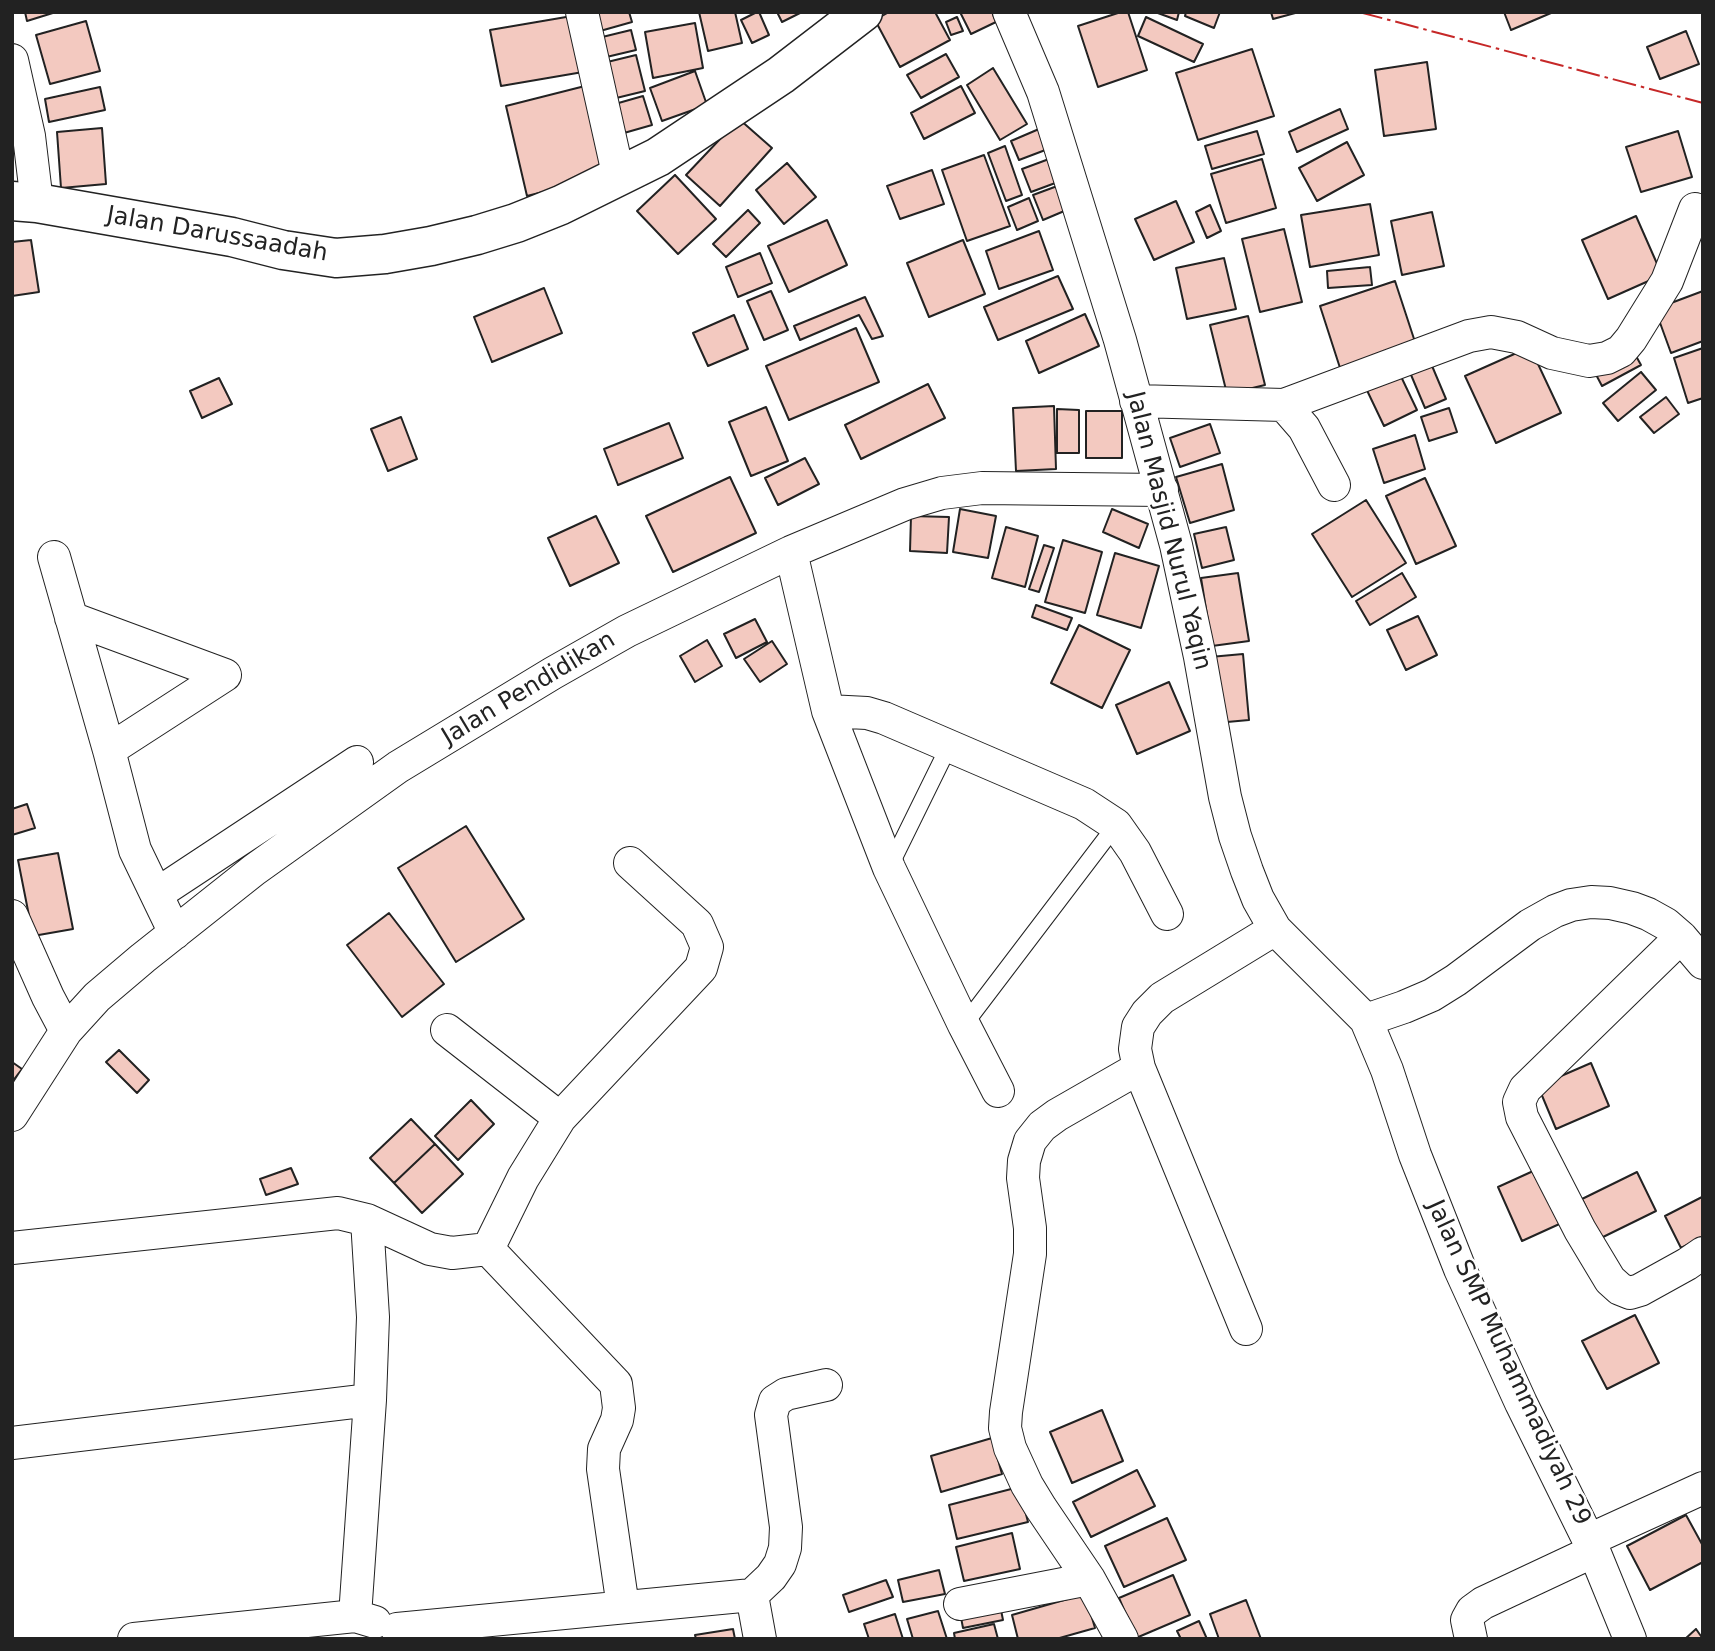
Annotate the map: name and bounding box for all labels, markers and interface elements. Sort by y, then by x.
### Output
street label: Jalan Darussaadah [104,201,330,269]
street label: Jalan Masjid Nurul Yaqin [1119,389,1217,673]
street label: Jalan Pendidikan [437,626,621,752]
street label: Jalan SMP Muhammadiyah 29 [1420,1196,1596,1530]

